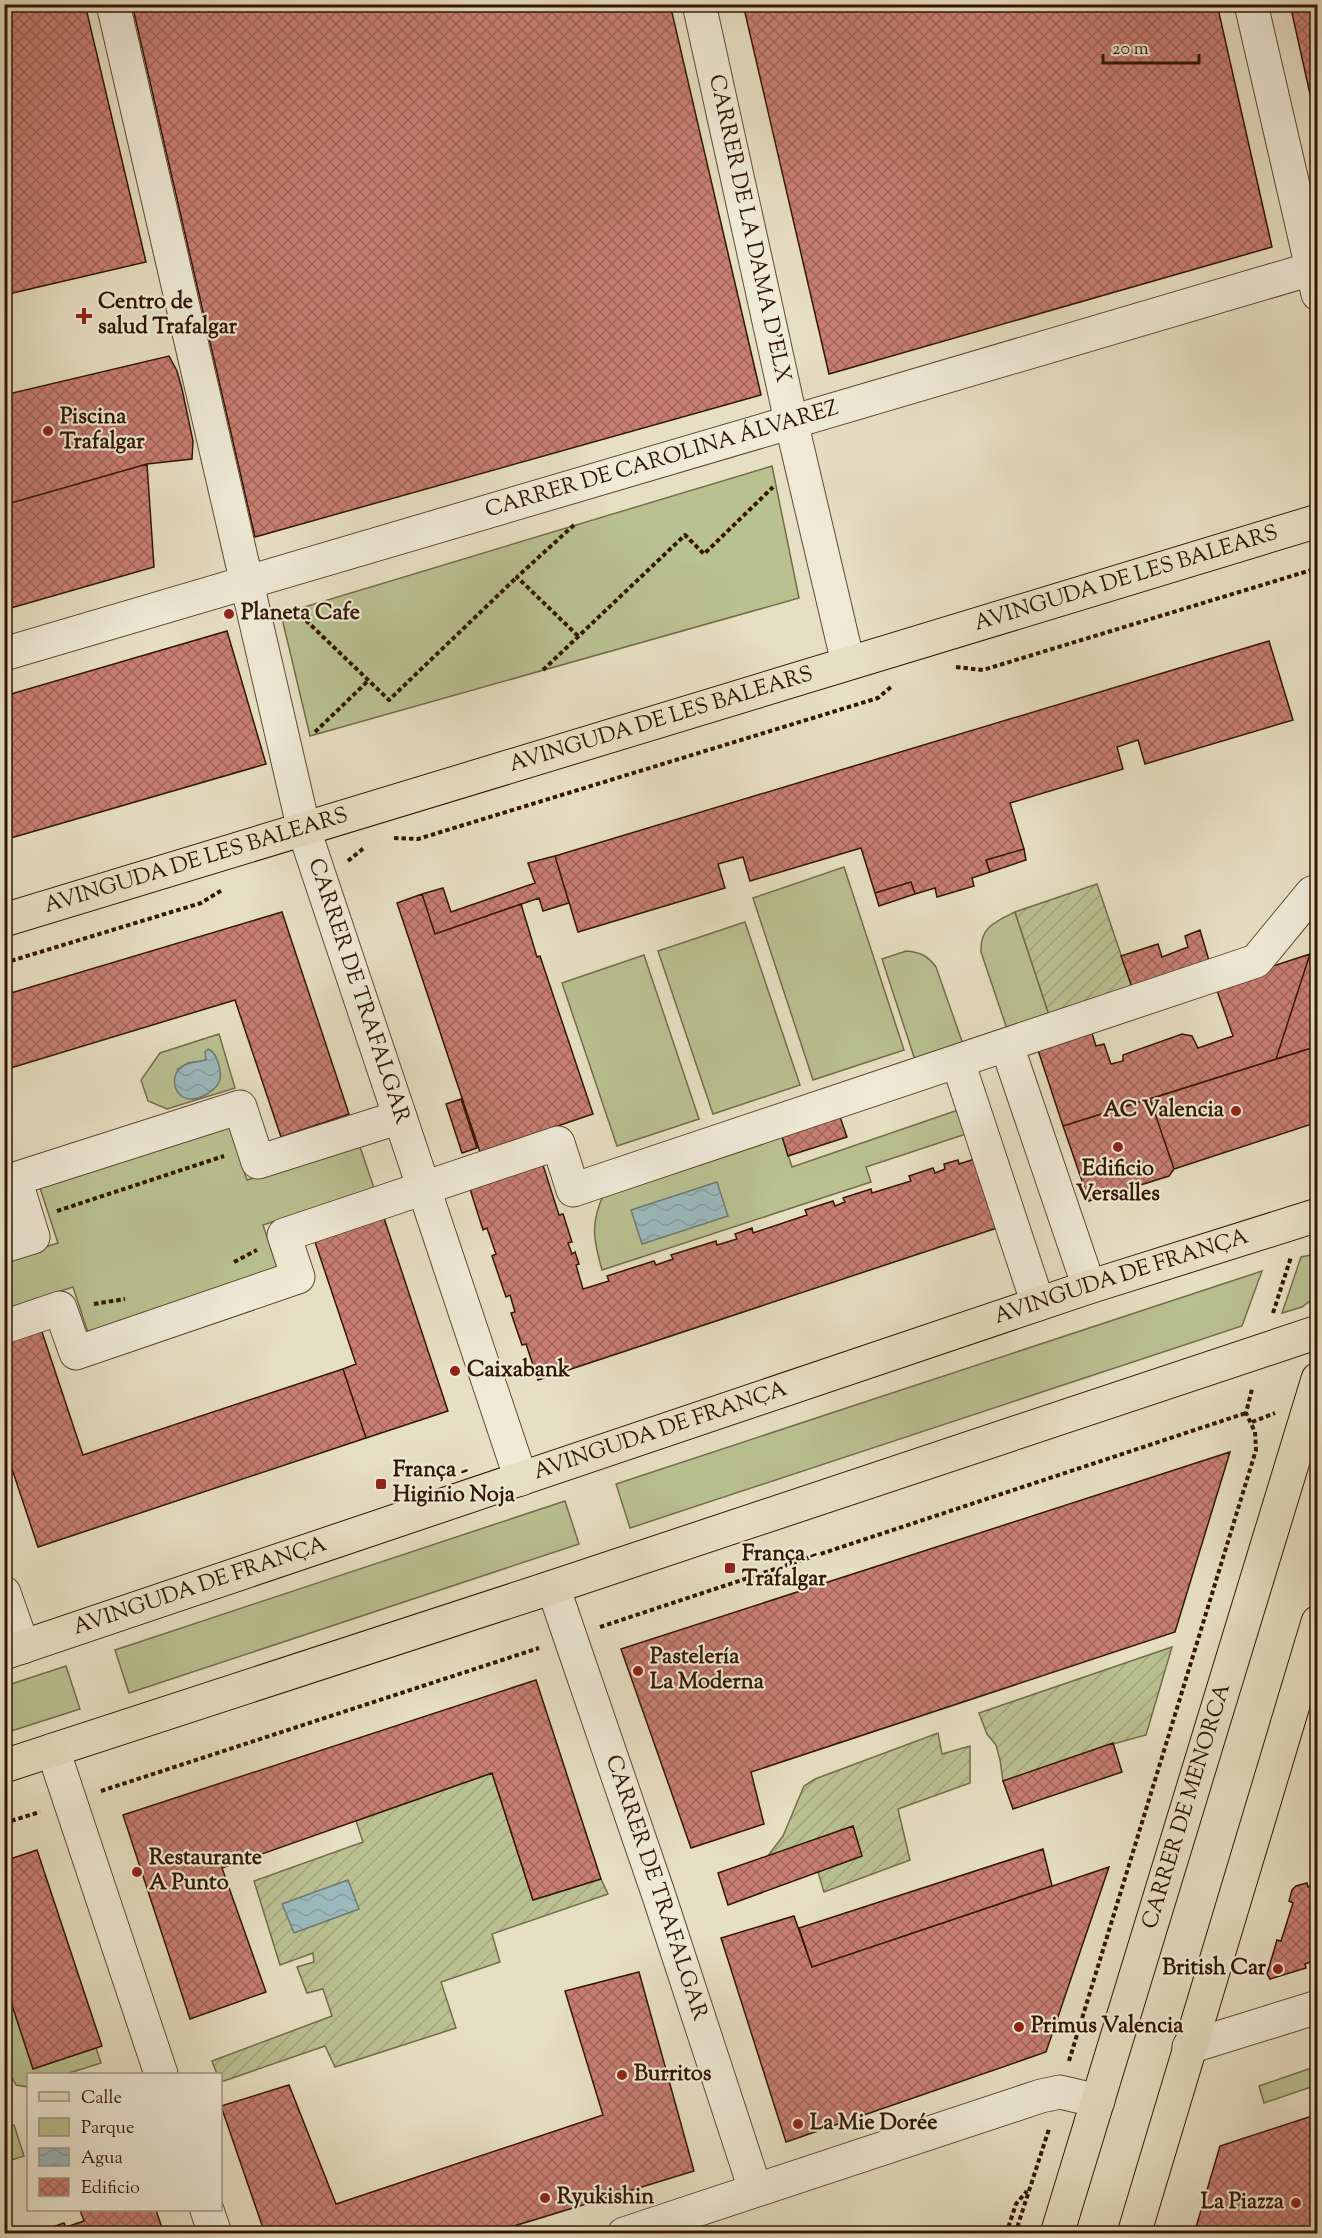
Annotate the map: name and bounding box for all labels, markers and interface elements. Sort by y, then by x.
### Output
scale bar [1103,27,1199,65]
text: 20 m [1112,37,1149,63]
street label: CARRER DE LA DAMA D'ELX [699,72,798,386]
place label: Centro de salud Trafalgar [98,287,238,344]
marker: Centro de salud Trafalgar [75,307,93,325]
street label: CARRER DE CAROLINA ÁLVAREZ [482,393,843,527]
place label: Piscina Trafalgar [60,402,145,459]
marker: Piscina Trafalgar [41,424,55,438]
street label: AVINGUDA DE LES BALEARS [970,518,1282,640]
place label: Planeta Cafe [241,598,360,630]
marker: Planeta Cafe [222,607,236,621]
street label: AVINGUDA DE LES BALEARS [505,659,817,782]
street label: AVINGUDA DE LES BALEARS [40,800,352,923]
street label: CARRER DE TRAFALGAR [299,854,417,1129]
place label: AC Valencia [1103,1095,1225,1127]
marker: AC Valencia [1229,1104,1243,1118]
marker: Edificio Versalles [1111,1140,1125,1154]
place label: Edificio Versalles [1076,1154,1160,1211]
street label: AVINGUDA DE FRANÇA [990,1222,1253,1334]
place label: Caixabank [467,1355,570,1387]
marker: Caixabank [448,1364,462,1378]
street label: AVINGUDA DE FRANÇA [530,1374,792,1489]
place label: França - Higinio Noja [393,1455,516,1512]
marker: França - Higinio Noja [374,1477,388,1491]
street label: AVINGUDA DE FRANÇA [69,1529,331,1644]
place label: França - Trafalgar [742,1539,827,1596]
marker: França - Trafalgar [723,1561,737,1575]
place label: Pastelería La Moderna [650,1642,765,1699]
marker: Pastelería La Moderna [631,1664,645,1678]
street label: CARRER DE MENORCA [1135,1680,1240,1933]
street label: CARRER DE TRAFALGAR [596,1751,715,2025]
place label: Restaurante A Punto [149,1843,262,1900]
marker: Restaurante A Punto [130,1865,144,1879]
place label: British Car [1162,1953,1267,1985]
marker: British Car [1271,1962,1285,1976]
place label: Primus Valencia [1031,2011,1184,2043]
marker: Primus Valencia [1012,2020,1026,2034]
place label: Burritos [634,2059,712,2091]
marker: Burritos [615,2068,629,2082]
legend [27,2073,222,2211]
text: Calle [81,2086,122,2112]
place label: La Mie Dorée [810,2108,938,2140]
text: Parque [81,2116,134,2142]
marker: La Mie Dorée [791,2117,805,2131]
text: Agua [81,2146,123,2172]
text: Edificio [81,2176,140,2202]
place label: Ryukishin [557,2182,654,2214]
place label: La Piazza [1201,2187,1285,2219]
marker: Ryukishin [538,2191,552,2205]
marker: La Piazza [1289,2196,1303,2210]

